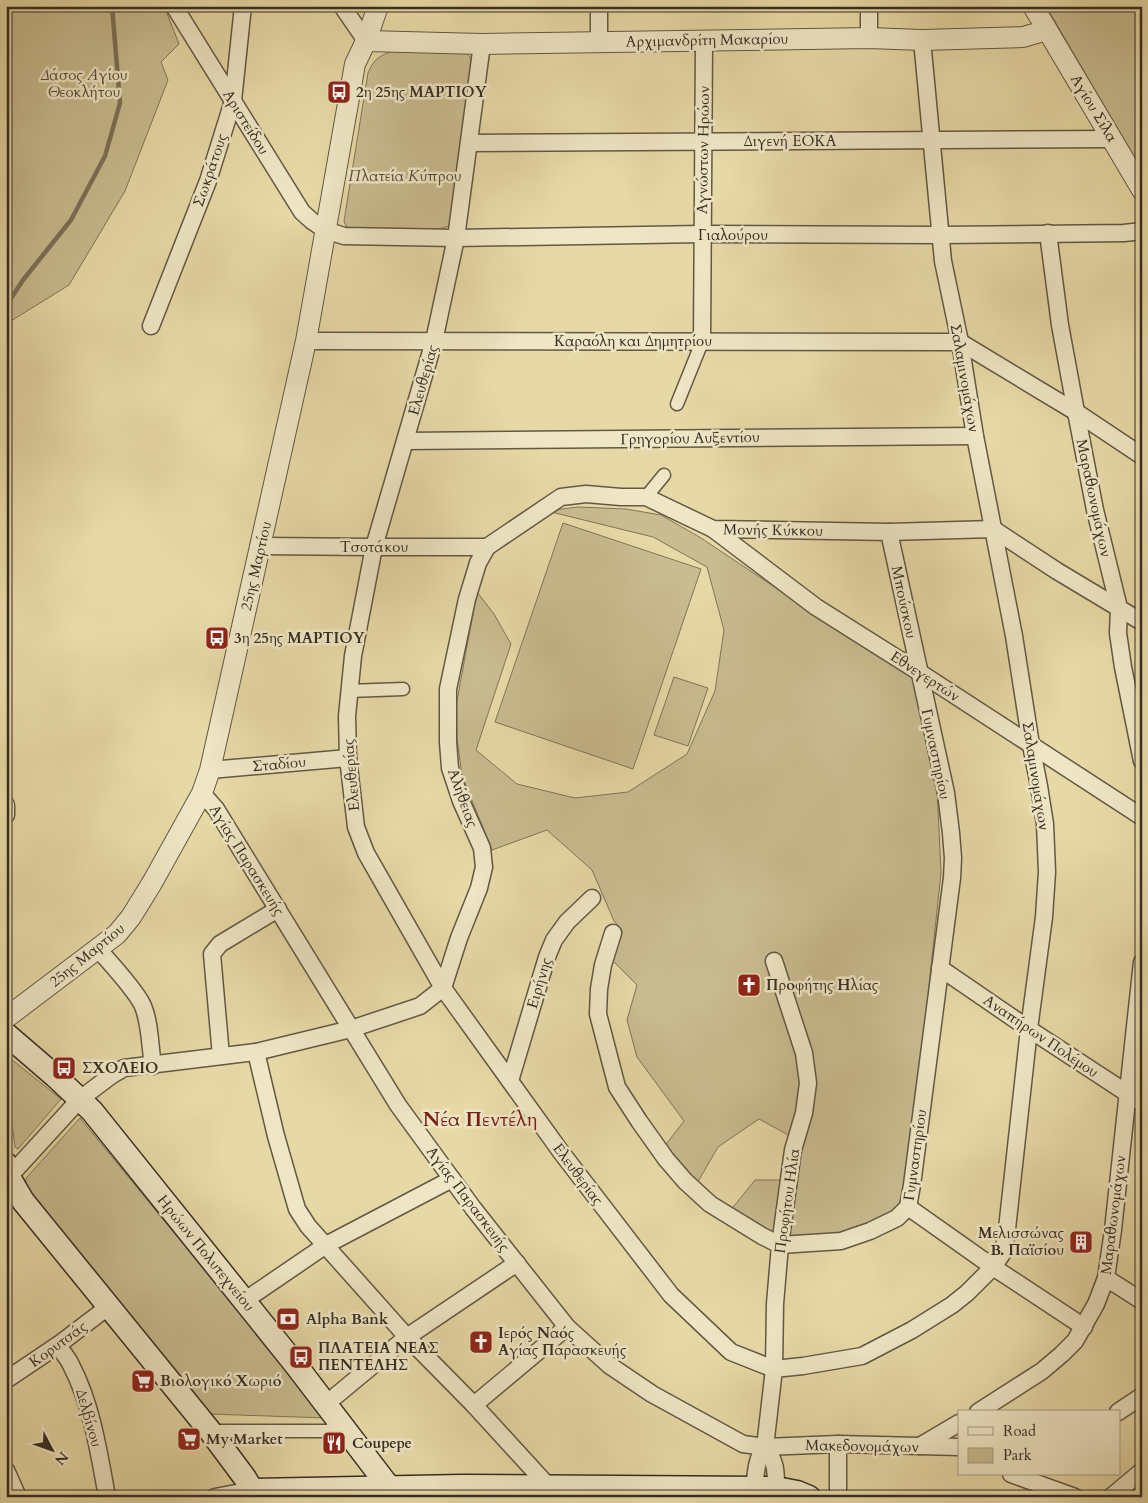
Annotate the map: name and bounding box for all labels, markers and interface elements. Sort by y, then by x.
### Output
street label: Αρχιμανδρίτη Μακαρίου [625,29,789,51]
park label: Δάσος Αγίου Θεοκλήτου [40,65,128,102]
street label: Αγίου Σίλα [1066,71,1122,145]
bus stop icon: 2η 25ης ΜΑΡΤΙΟΥ [326,79,352,105]
place label: 2η 25ης ΜΑΡΤΙΟΥ [356,82,487,102]
street label: Αριστείδου [218,86,274,158]
street label: Αγνώστων Ηρώων [692,86,714,214]
street label: Σωκράτους [188,130,232,209]
street label: Διγενή ΕΟΚΑ [744,131,837,151]
park label: Πλατεία Κύπρου [348,166,462,186]
street label: Γιαλούρου [698,225,768,245]
street label: Σαλαμινομάχων [946,322,984,434]
street label: Καραόλη και Δημητρίου [554,331,712,351]
street label: Ελευθερίας [403,342,443,418]
street label: Γρηγορίου Αυξεντίου [620,427,760,449]
street label: Μαραθωνομάχων [1072,437,1116,559]
street label: 25ης Μαρτίου [236,519,276,613]
street label: Μονής Κύκκου [723,519,823,541]
street label: Τσοτάκου [340,537,408,557]
street label: Μπούσκου [887,564,921,640]
bus stop icon: 3η 25ης ΜΑΡΤΙΟΥ [204,625,230,651]
place label: 3η 25ης ΜΑΡΤΙΟΥ [234,628,365,648]
street label: Εθνεγερτών [886,646,964,706]
street label: Γυμναστηρίου [917,707,955,801]
street label: Σαλαμινομάχων [1018,720,1054,832]
street label: Ελευθερίας [338,737,364,812]
street label: Σταδίου [251,752,307,776]
street label: Αλήθειας [443,766,483,831]
street label: Αγίας Παρασκευής [205,801,289,920]
street label: 25ης Μαρτίου [45,918,129,991]
street label: Ειρήνης [522,955,556,1011]
church icon: Προφήτης Ηλίας [736,972,762,998]
place label: Προφήτης Ηλίας [766,975,879,995]
street label: Αναπήρων Πολέμου [980,990,1103,1082]
bus stop icon: ΣΧΟΛΕΙΟ [51,1055,77,1081]
place label: ΣΧΟΛΕΙΟ [82,1058,158,1078]
district label: Νέα Πεντέλη [423,1106,537,1133]
street label: Γυμναστηρίου [899,1108,931,1202]
street label: Ελευθερίας [548,1139,608,1209]
street label: Αγίας Παρασκευής [422,1142,515,1256]
street label: Προφήτου Ηλία [770,1147,804,1255]
street label: Μαραθωνομάχων [1096,1154,1130,1276]
street label: Ηρώων Πολυτεχνείου [153,1191,259,1315]
place label: Μελισσώνας B. Παϊσίου [978,1223,1065,1260]
building icon: Μελισσώνας B. Παϊσίου [1068,1229,1094,1255]
bank icon: Alpha Bank [275,1306,301,1332]
place label: Alpha Bank [306,1309,389,1329]
street label: Κορυτσάς [25,1316,91,1372]
place label: Ιερός Ναός Αγίας Παρασκευής [498,1323,627,1360]
church icon: Ιερός Ναός Αγίας Παρασκευής [468,1329,494,1355]
place label: ΠΛΑΤΕΙΑ ΝΕΑΣ ΠΕΝΤΕΛΗΣ [318,1338,439,1375]
bus stop icon: ΠΛΑΤΕΙΑ ΝΕΑΣ ΠΕΝΤΕΛΗΣ [288,1344,314,1370]
supermarket icon: Βιολογικό Χωριό [130,1368,156,1394]
place label: Βιολογικό Χωριό [160,1371,282,1391]
street label: Δελβίνου [71,1387,107,1449]
legend [958,1410,1120,1476]
text: Road [1003,1421,1036,1441]
north arrow [28,1426,78,1476]
supermarket icon: My Market [176,1426,202,1452]
place label: My Market [206,1429,283,1449]
restaurant icon: Coupepe [321,1430,347,1456]
place label: Coupepe [352,1433,412,1453]
street label: Μακεδονομάχων [805,1435,919,1457]
text: Park [1003,1445,1032,1465]
text: N [50,1447,73,1469]

